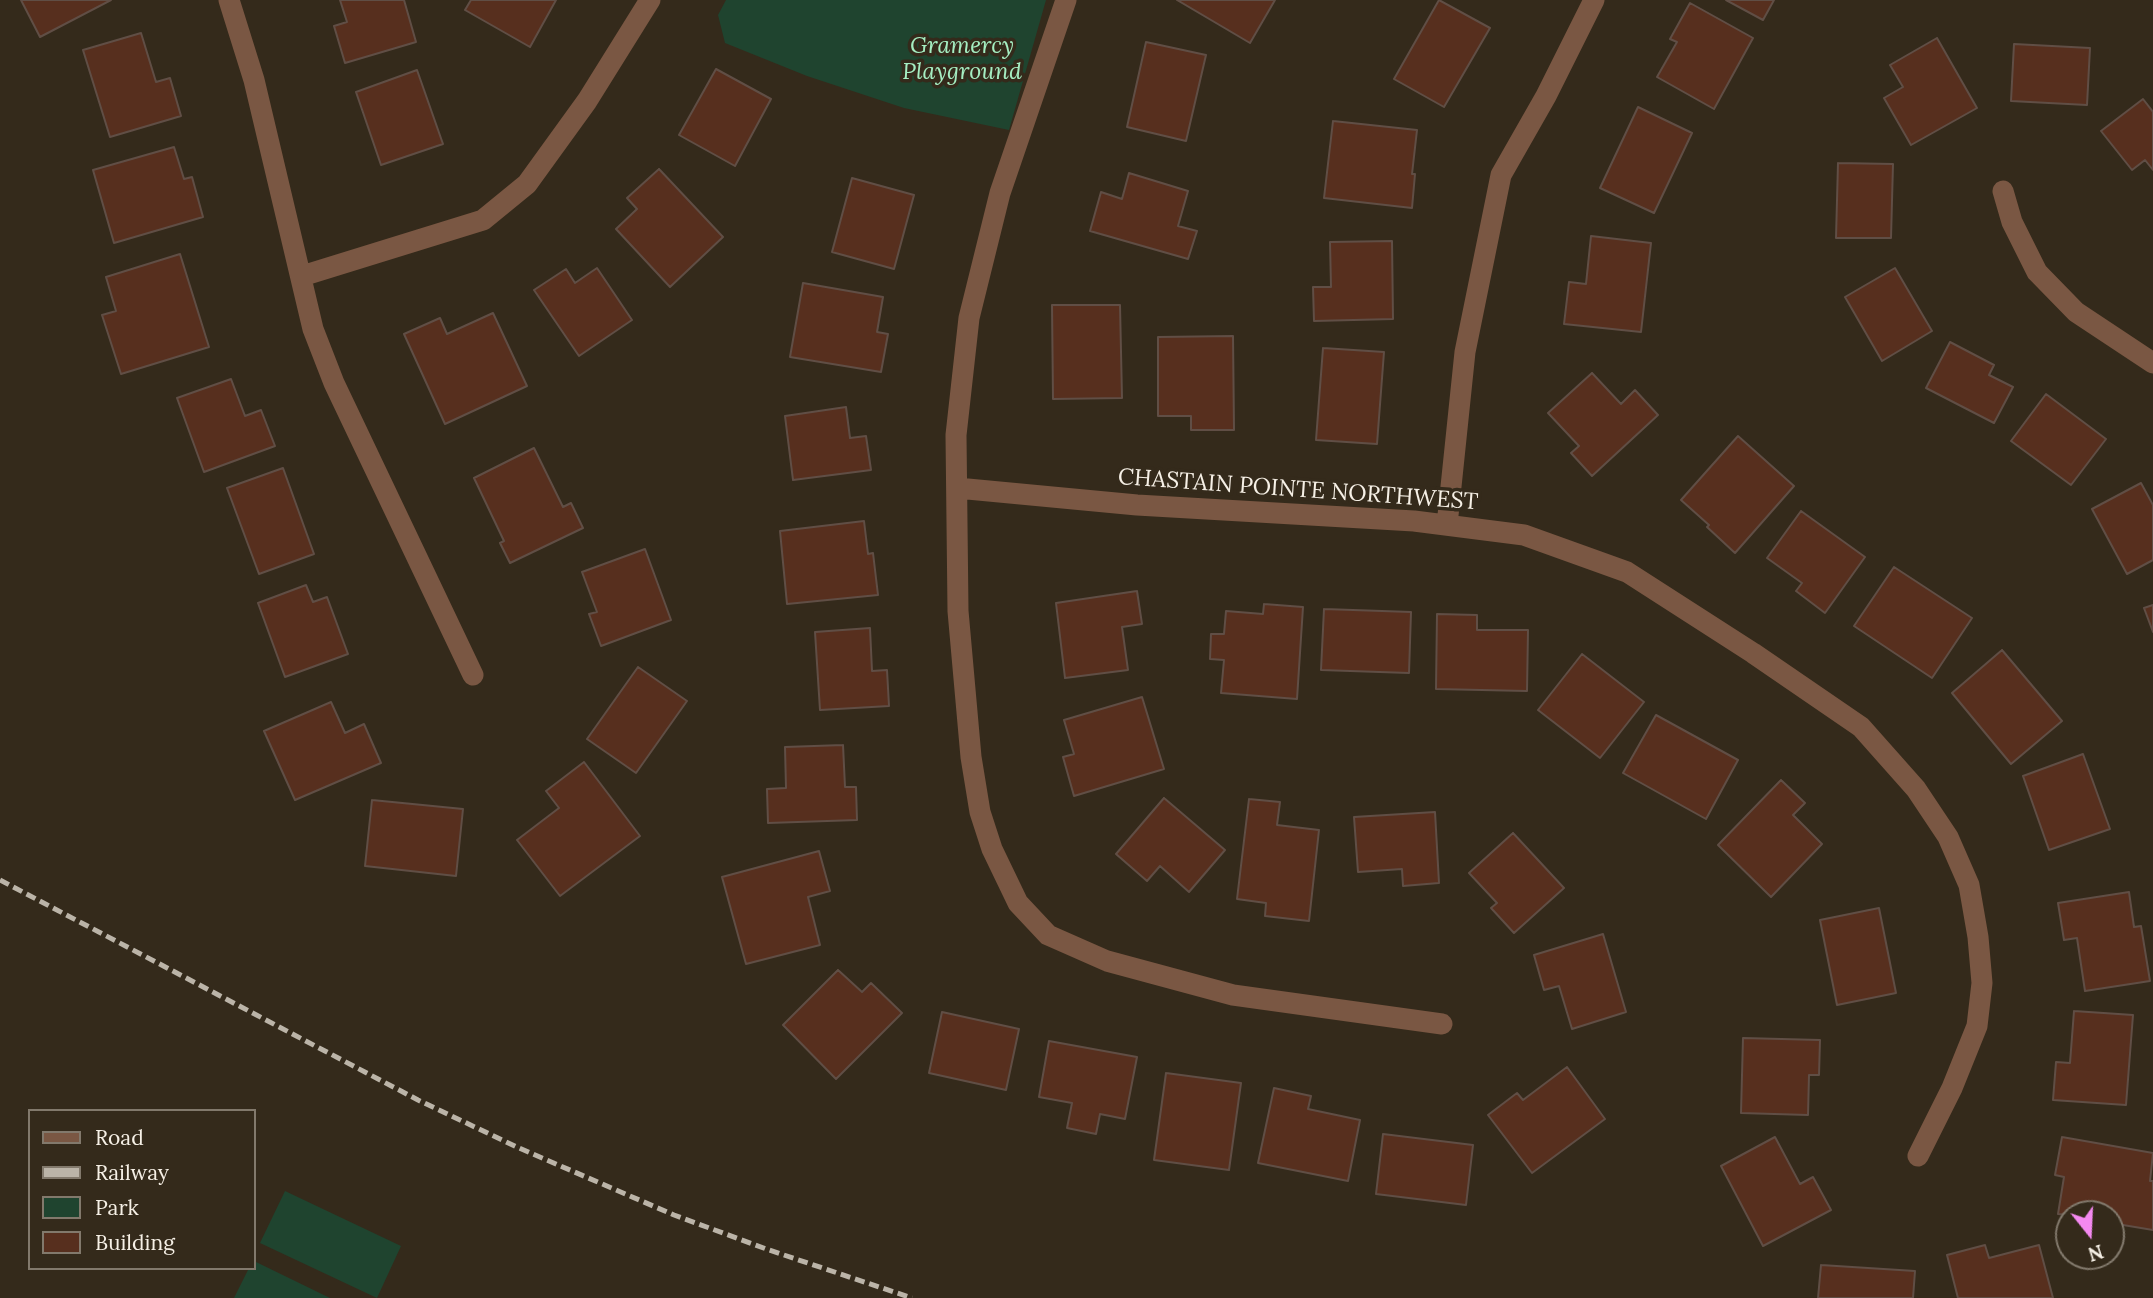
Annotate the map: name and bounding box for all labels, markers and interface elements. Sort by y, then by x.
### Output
park label: Gramercy Playground [902,32,1022,86]
street label: CHASTAIN POINTE NORTHWEST [1117,464,1479,516]
legend [28,1109,256,1270]
text: Road [95,1124,144,1151]
text: Railway [95,1159,169,1186]
text: Park [95,1194,139,1221]
north arrow [2055,1200,2125,1270]
text: Building [95,1229,175,1256]
text: N [2085,1239,2107,1267]

